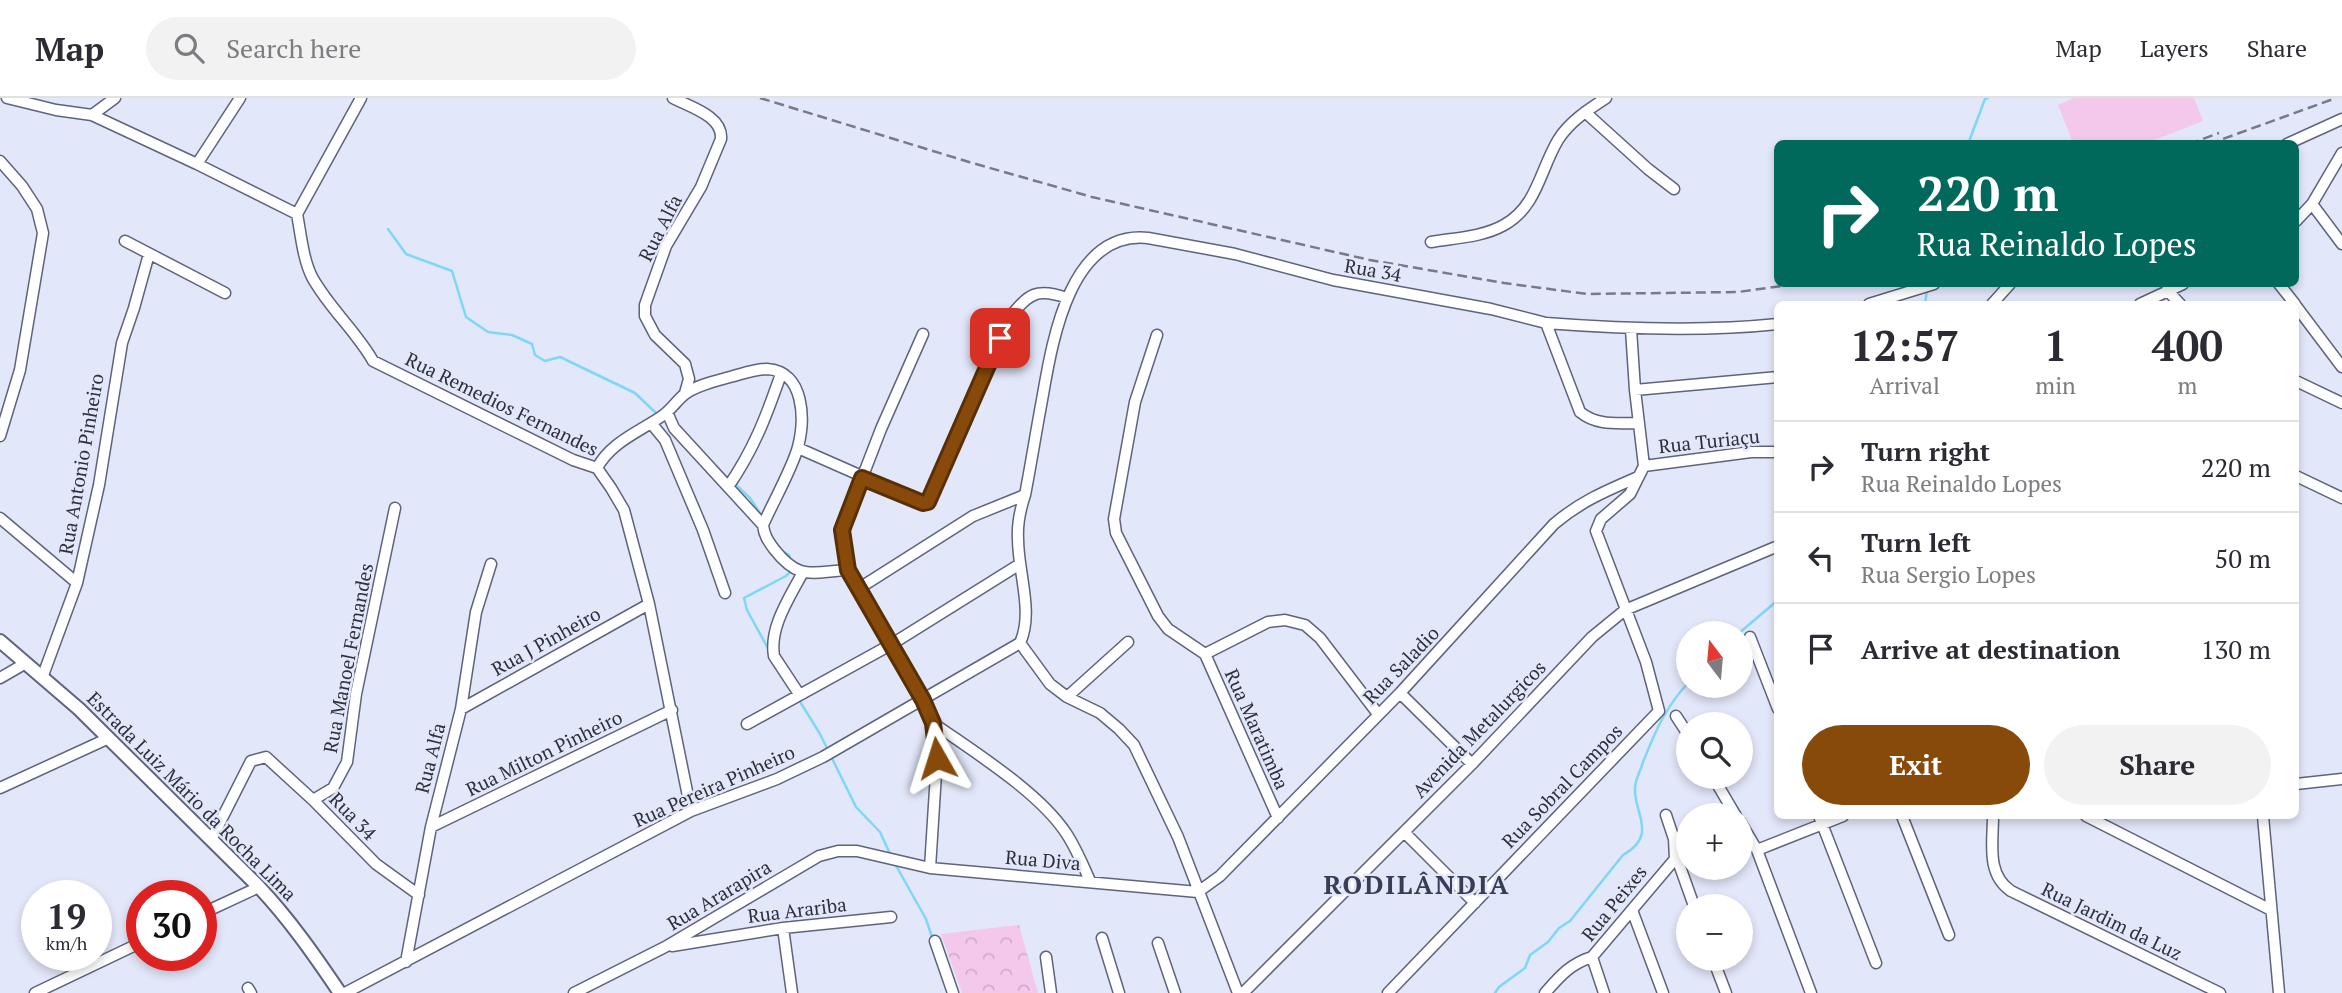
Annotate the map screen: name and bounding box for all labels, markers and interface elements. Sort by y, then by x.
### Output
search box [146,17,636,80]
text: Map [35,27,104,70]
icon: search [170,29,208,67]
text: Search here [226,31,361,65]
text: Map [2055,32,2102,64]
text: Layers [2140,32,2209,64]
text: Share [2247,32,2307,64]
text: 220 m [1917,160,2059,225]
icon: right [1802,168,1893,259]
street label: Rua Alfa [632,190,687,265]
text: Rua Reinaldo Lopes [1917,223,2197,265]
street label: Rua 34 [1343,252,1404,287]
pin [970,308,1030,368]
text: 12:57 [1850,317,1959,373]
text: 1 [2044,317,2067,373]
text: 400 [2152,317,2223,373]
icon: arrive [981,319,1019,357]
street label: Rua Remedios Fernandes [402,346,603,461]
text: Arrival [1869,370,1940,401]
text: min [2035,370,2076,401]
text: m [2177,370,2197,401]
street label: Rua Antonio Pinheiro [52,371,109,556]
street label: Rua Turiaçu [1657,423,1761,458]
text: Turn right [1861,434,1990,468]
icon: right [1802,448,1840,486]
text: 220 m [2201,450,2271,484]
text: Rua Reinaldo Lopes [1861,468,2062,499]
text: Turn left [1861,525,1971,559]
icon: left [1802,539,1840,577]
text: 50 m [2215,541,2271,575]
text: Rua Sergio Lopes [1861,559,2036,590]
street label: Rua Manoel Fernandes [317,561,378,755]
street label: Rua J Pinheiro [487,600,605,681]
street label: Rua Saladio [1357,620,1444,709]
north arrow [1676,621,1754,698]
map controls [1676,621,1753,971]
icon: arrive [1802,630,1840,668]
text: Arrive at destination [1861,632,2120,666]
text: 130 m [2201,632,2271,666]
street label: Avenida Metalurgicos [1407,655,1551,803]
street label: Rua Maratimba [1220,665,1295,793]
street label: Estrada Luiz Mário da Rocha Lima [82,686,303,906]
street label: Rua Milton Pinheiro [461,704,626,801]
button: search [1676,712,1753,789]
street label: Rua Sobral Campos [1496,718,1627,853]
street label: Rua Alfa [409,720,450,796]
position arrow [900,721,974,795]
button: Exit [1802,725,2030,805]
button: Share [2044,725,2271,805]
street label: Rua Pereira Pinheiro [629,739,798,832]
street label: Rua 34 [324,786,383,846]
button: + [1676,803,1753,880]
street label: Rua Diva [1004,844,1082,875]
street label: Rua Ararapira [662,854,776,935]
street label: Rua Peixes [1575,860,1652,946]
district label: RODILÂNDIA [1323,867,1511,901]
street label: Rua Jardim da Luz [2038,876,2187,965]
speed limit sign: 30 [126,880,217,971]
street label: Rua Arariba [746,891,848,928]
text: 19 [47,893,86,939]
button: − [1676,894,1753,971]
text: km/h [46,931,87,955]

